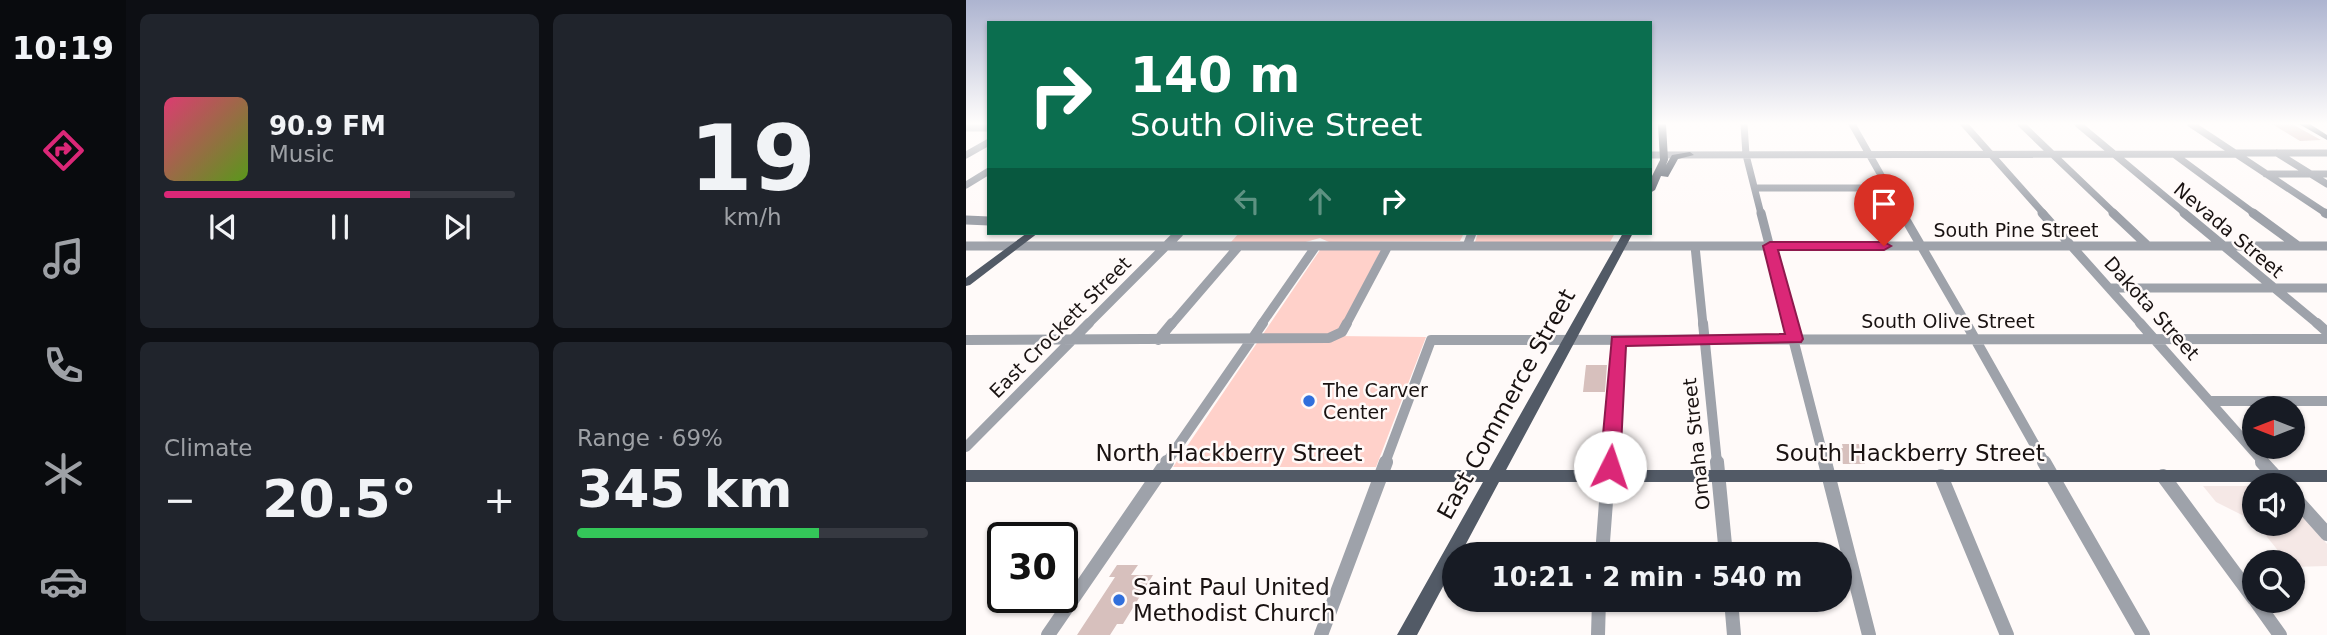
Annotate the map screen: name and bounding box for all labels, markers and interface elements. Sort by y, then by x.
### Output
text: 10:19 [12,29,114,67]
text: 140 m [1130,47,1300,104]
icon: right [1015,49,1106,140]
text: 19 [689,106,816,211]
text: South Olive Street [1130,106,1422,144]
text: 90.9 FM [269,111,386,141]
icon: directions [39,126,88,175]
text: Music [269,141,334,167]
pin [1854,174,1914,246]
street label: Nevada Street [2170,178,2288,282]
icon: left [1228,182,1266,220]
icon: ahead [1301,182,1339,220]
icon: right [1374,182,1412,220]
icon: arrive [1865,185,1903,223]
text: km/h [723,204,782,230]
icon: previous [204,208,242,246]
icon: pause [321,208,359,246]
icon: next [438,208,476,246]
street label: South Pine Street [1933,219,2099,241]
icon: music [39,234,88,283]
street label: East Crockett Street [985,252,1135,402]
street label: Dakota Street [2100,252,2204,364]
street label: East Commerce Street [1432,284,1580,524]
street label: South Olive Street [1861,310,2035,332]
icon: phone [39,341,88,390]
street label: Omaha Street [1678,377,1714,511]
place label: The Carver Center [1322,379,1428,423]
marker: The Carver Center [1301,393,1317,409]
north arrow [2242,396,2305,458]
map controls [2242,396,2305,613]
text: Range · 69% [577,425,723,451]
position arrow [1573,430,1647,504]
text: Climate [164,435,253,461]
street label: North Hackberry Street [1095,440,1363,466]
street label: South Hackberry Street [1775,440,2045,466]
icon: climate [39,449,88,498]
text: 345 km [577,459,792,519]
text: 20.5° [262,469,417,529]
button: sound [2242,473,2305,536]
text: − [164,478,196,522]
text: + [483,478,515,522]
speed limit sign: 30 [987,522,1078,613]
button: search [2242,550,2305,613]
icon: car [39,557,88,606]
text: 10:21 · 2 min · 540 m [1492,562,1802,592]
place label: Saint Paul United Methodist Church [1133,574,1335,626]
marker: Saint Paul United Methodist Church [1111,592,1127,608]

